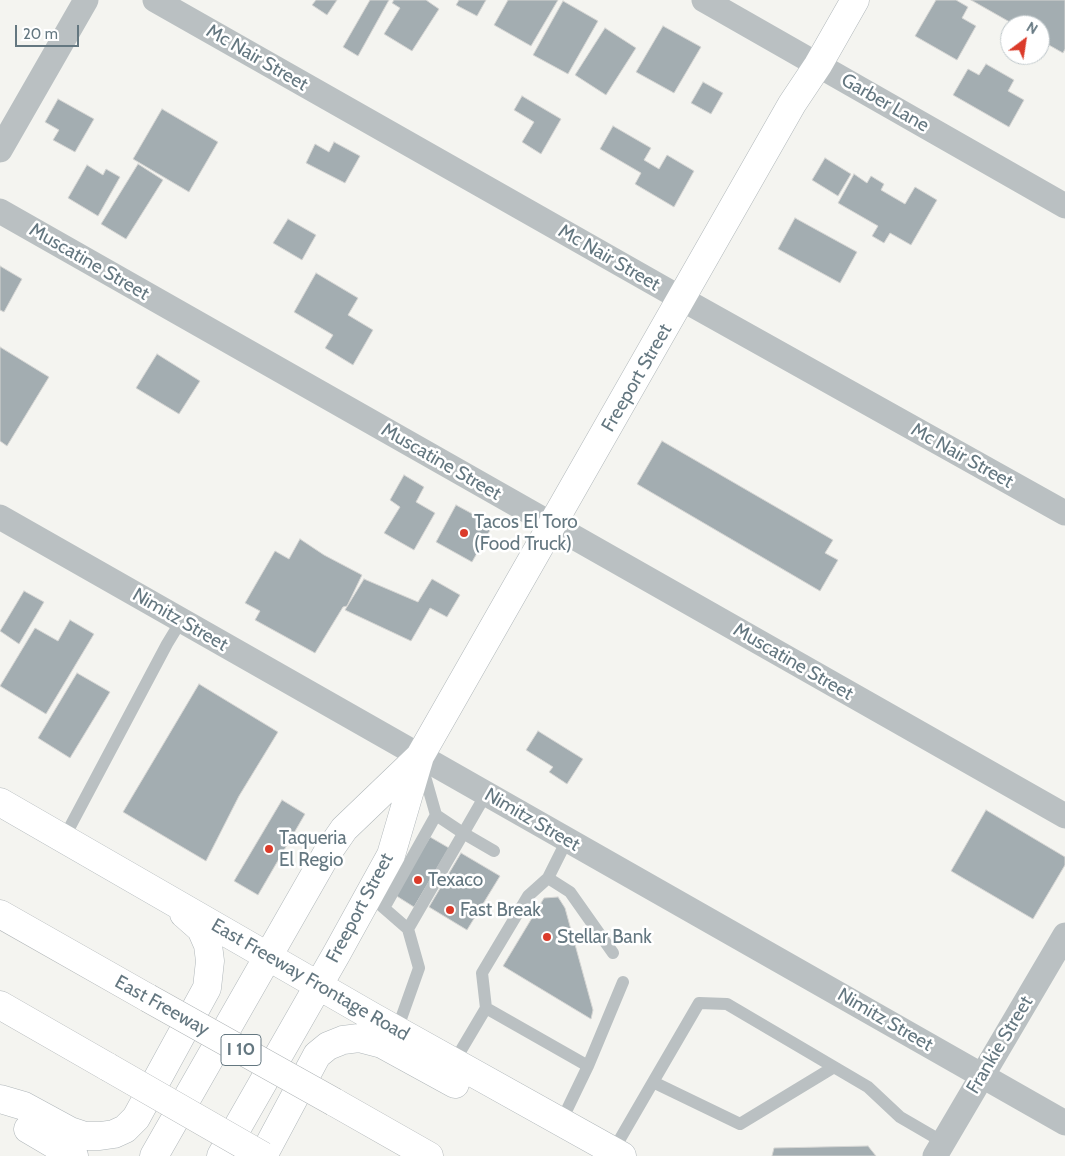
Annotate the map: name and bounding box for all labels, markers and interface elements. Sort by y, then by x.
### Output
scale bar [18,15,81,47]
north arrow [1000,15,1050,65]
text: N [1023,18,1041,38]
street label: Mc Nair Street [202,20,312,96]
text: 20 m [23,25,58,43]
street label: Garber Lane [837,69,933,137]
street label: Muscatine Street [25,219,153,305]
street label: Mc Nair Street [554,220,664,296]
street label: Freeport Street [597,320,677,436]
street label: Muscatine Street [377,419,505,505]
street label: Mc Nair Street [907,419,1017,493]
place label: Tacos El Toro (Food Truck) [474,511,578,555]
marker: Tacos El Toro (Food Truck) [458,527,470,539]
street label: Nimitz Street [128,584,232,656]
street label: Muscatine Street [729,619,857,705]
street label: Nimitz Street [480,784,584,856]
place label: Taqueria El Regio [279,827,347,871]
marker: Taqueria El Regio [263,843,275,855]
street label: Freeport Street [322,849,398,967]
place label: Texaco [428,869,483,891]
marker: Texaco [412,874,424,886]
place label: Fast Break [460,899,541,921]
marker: Fast Break [444,904,456,916]
street label: East Freeway Frontage Road [207,914,413,1046]
place label: Stellar Bank [557,926,652,948]
marker: Stellar Bank [541,931,553,943]
street label: East Freeway [111,971,213,1041]
street label: Nimitz Street [833,984,937,1056]
street label: Frankie Street [962,992,1038,1098]
road number: I 10 [221,1034,261,1066]

